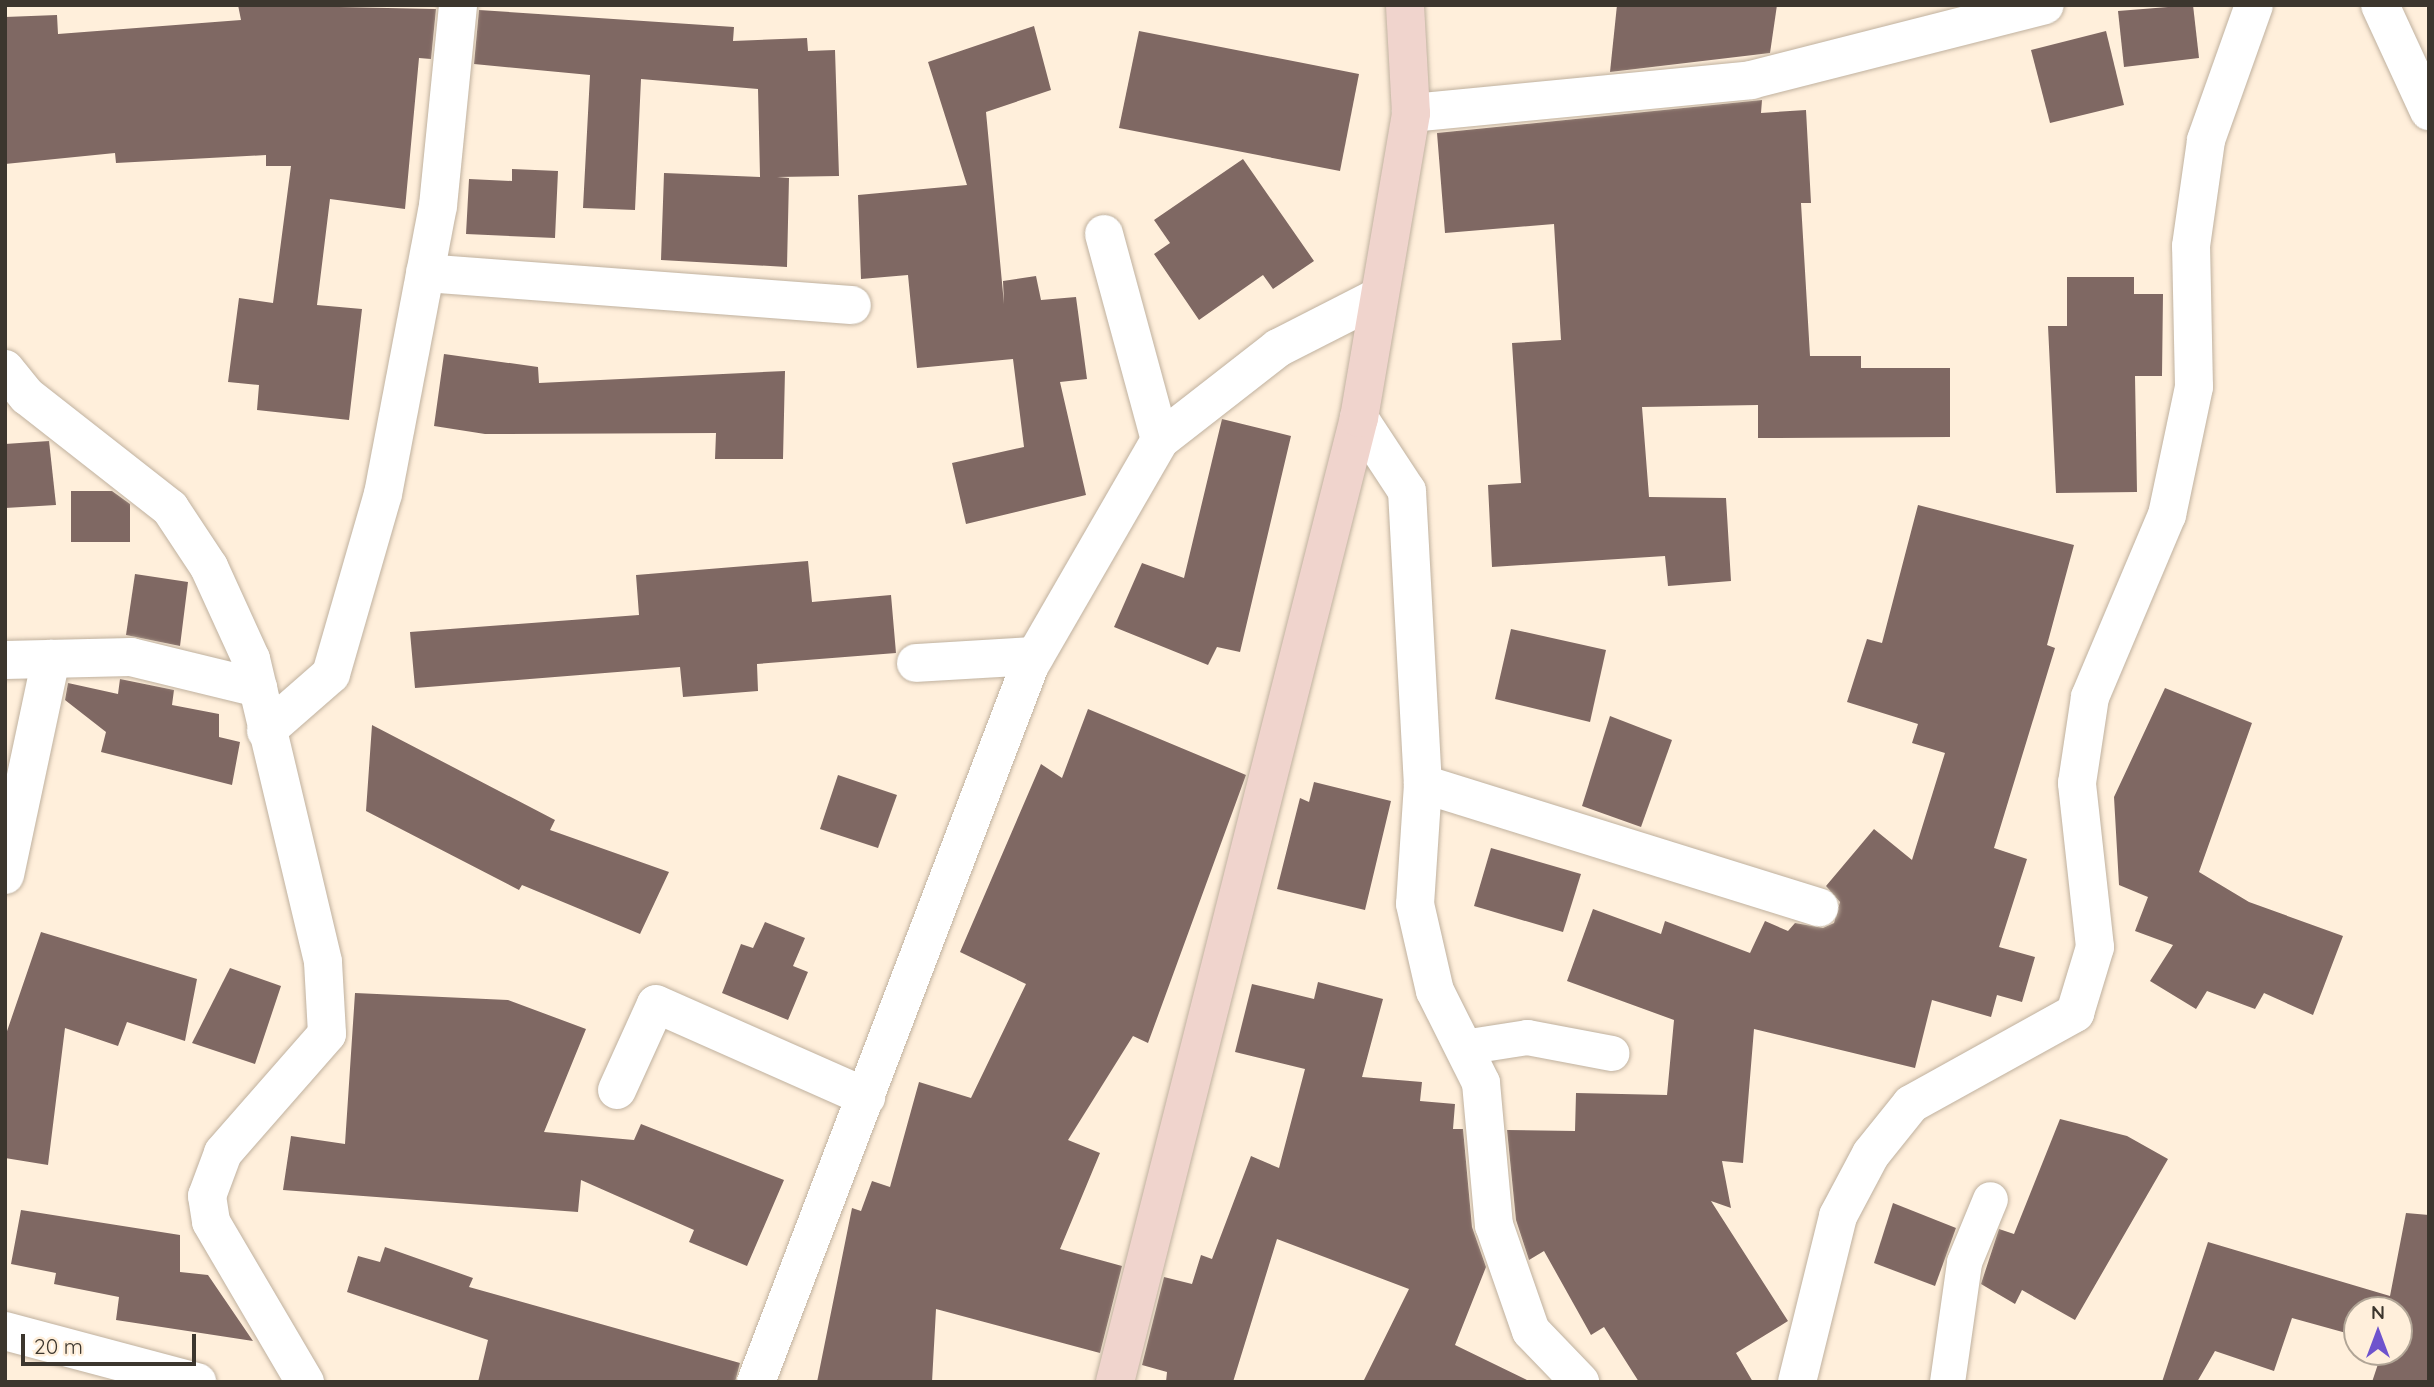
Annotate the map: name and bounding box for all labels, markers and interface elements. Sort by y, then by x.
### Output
north arrow [2343,1296,2413,1366]
text: N [2371,1300,2385,1324]
scale bar [24,1320,200,1364]
text: 20 m [34,1333,83,1359]

